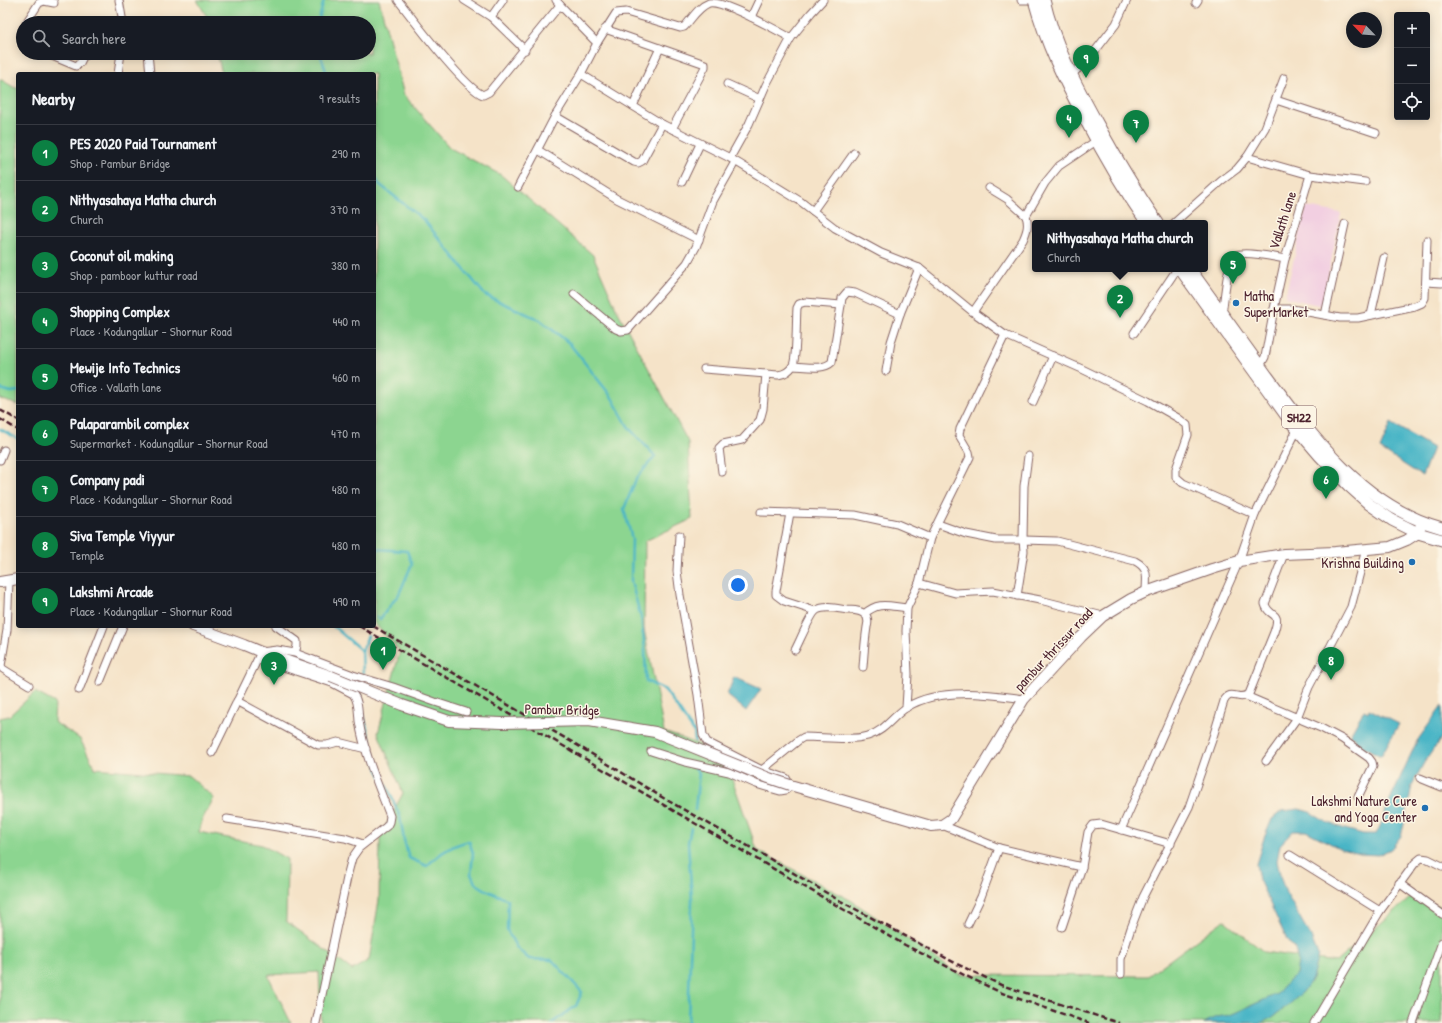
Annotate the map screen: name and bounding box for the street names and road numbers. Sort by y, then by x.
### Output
street label: Vallath lane [1264,188,1300,251]
road number: SH22 [1282,406,1316,428]
street label: pambur thrissur road [1010,603,1098,695]
street label: Pambur Bridge [525,699,600,720]

